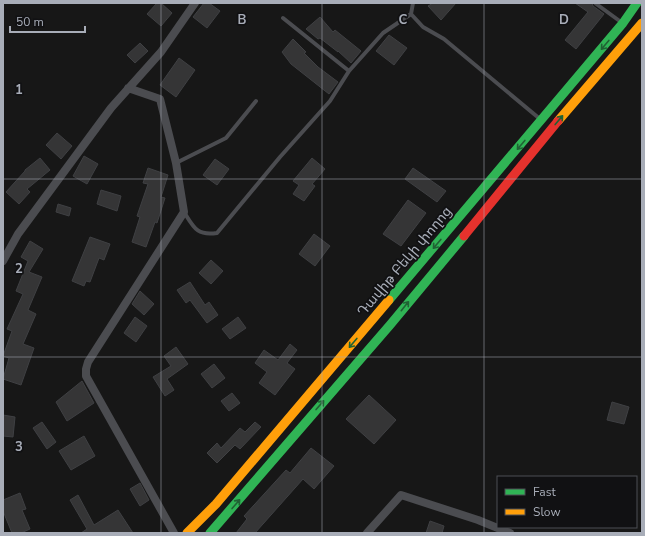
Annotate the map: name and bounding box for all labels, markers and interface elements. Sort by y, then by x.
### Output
scale bar [10,8,85,34]
text: B [238,11,247,29]
text: C [399,11,408,29]
text: D [559,11,569,29]
text: 50 m [16,14,44,30]
one-way arrow [600,39,609,50]
text: 1 [15,81,23,99]
one-way arrow [555,115,564,126]
one-way arrow [517,139,526,150]
street label: Դավիթ Բեկի փողոց [353,202,456,320]
one-way arrow [433,239,442,249]
text: 2 [15,260,23,278]
one-way arrow [400,301,409,312]
one-way arrow [349,338,358,348]
one-way arrow [316,400,325,411]
text: 3 [15,438,23,456]
legend [497,476,637,528]
text: Fast [533,484,556,500]
one-way arrow [231,499,240,509]
text: Slow [533,504,561,520]

